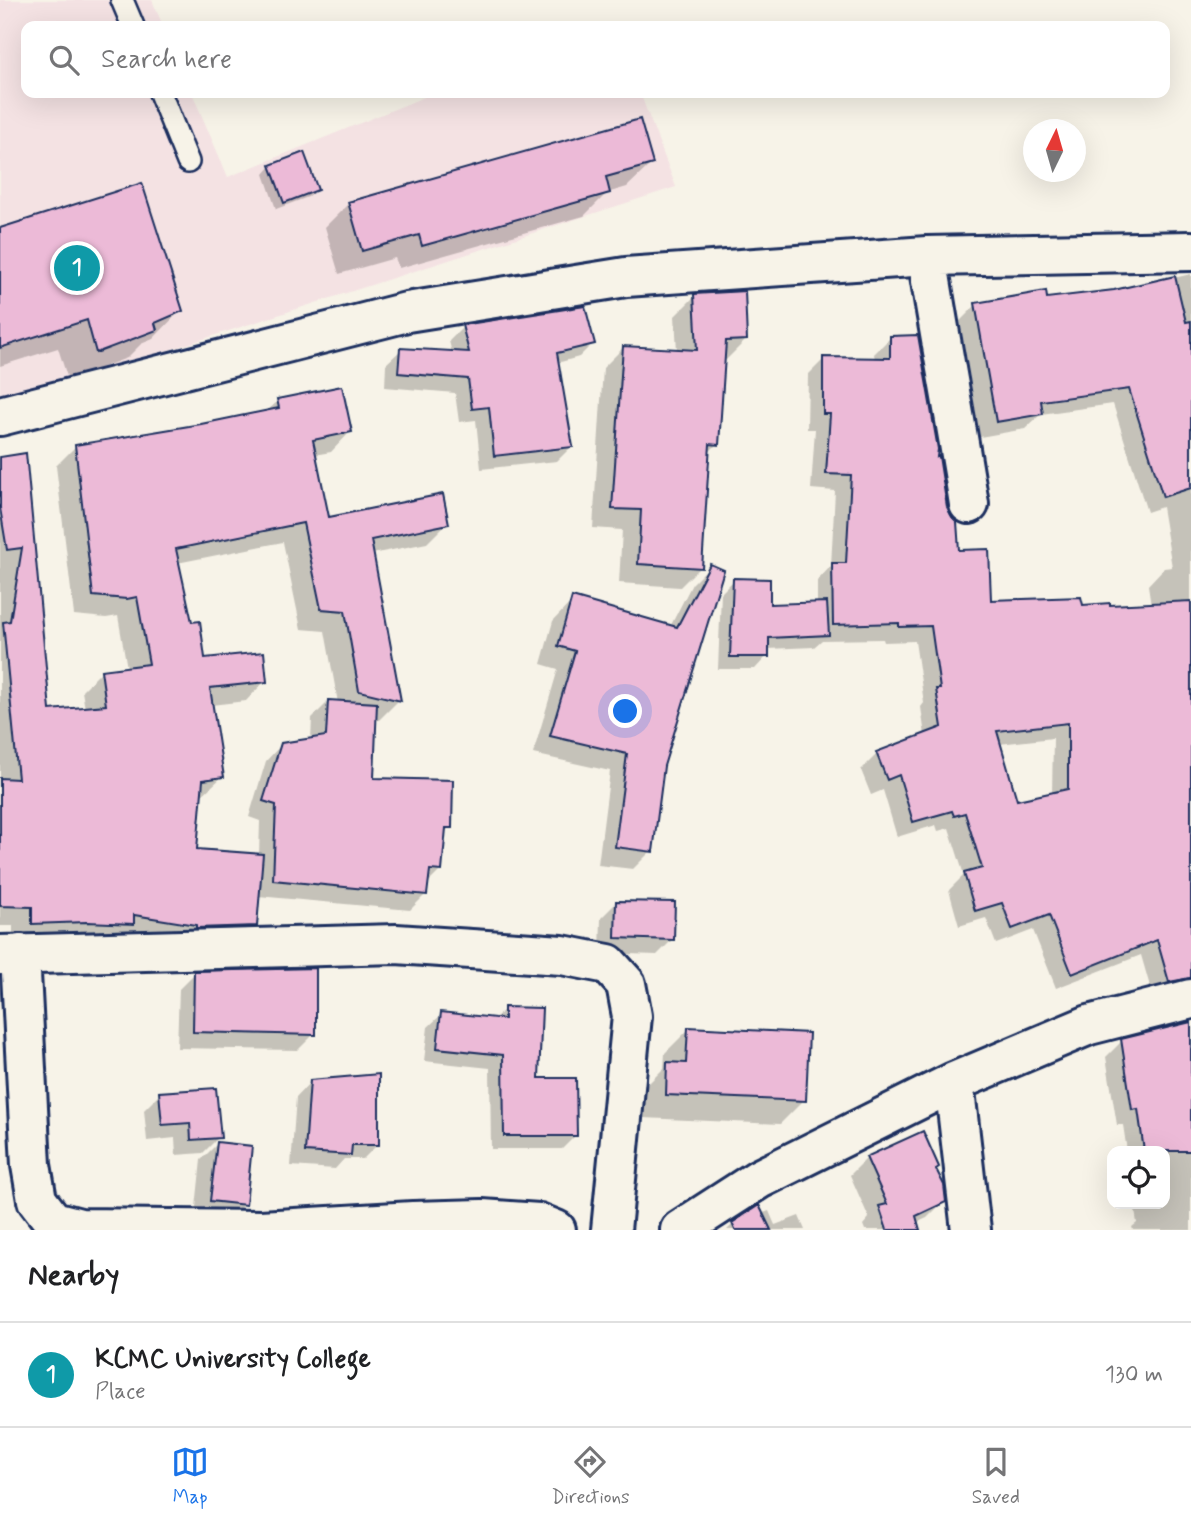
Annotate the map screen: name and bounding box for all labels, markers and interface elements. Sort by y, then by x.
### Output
search box [21,21,1170,98]
icon: search [45,41,83,79]
text: Search here [101,43,232,77]
north arrow [1023,119,1086,182]
pin: 1 [54,242,100,294]
your location [608,694,642,728]
map controls [1107,1146,1170,1209]
button: locate [1107,1146,1170,1209]
text: Nearby [28,1256,119,1295]
text: KCMC University College [95,1343,371,1377]
text: 1 [46,1360,56,1390]
text: 130 m [1105,1360,1163,1390]
text: Place [95,1377,146,1407]
tab: Map [171,1443,209,1510]
tab: Directions [551,1443,630,1510]
tab: Saved [972,1443,1020,1510]

